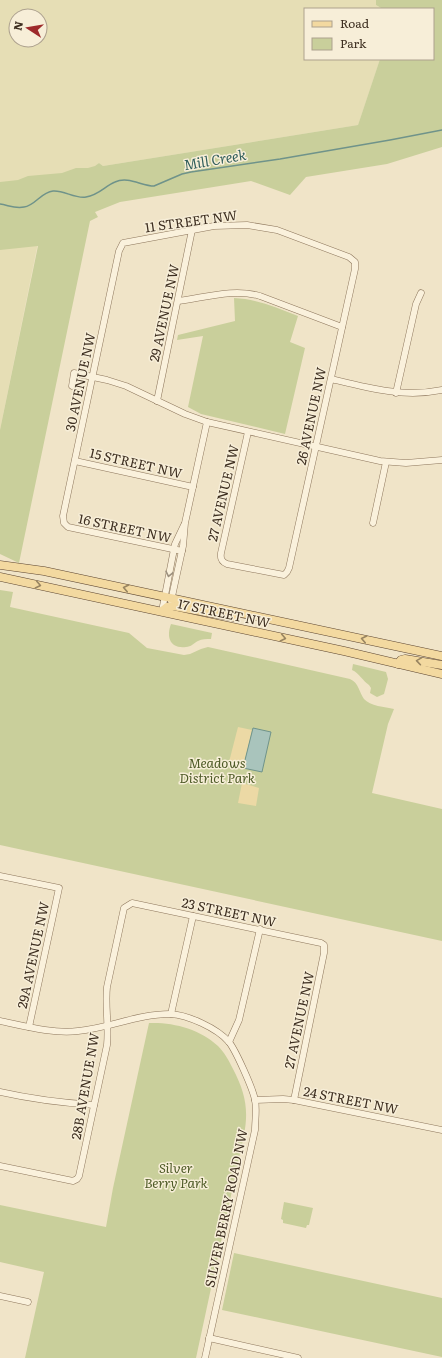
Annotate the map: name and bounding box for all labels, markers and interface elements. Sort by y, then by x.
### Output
north arrow [8,8,48,48]
legend [304,8,434,60]
text: Road [340,14,370,32]
text: N [8,20,26,32]
text: Park [340,34,367,52]
water label: Mill Creek [182,144,248,174]
street label: 11 STREET NW [143,205,238,236]
street label: 29 AVENUE NW [144,262,183,363]
street label: 30 AVENUE NW [60,331,99,433]
street label: 26 AVENUE NW [291,365,330,467]
street label: 15 STREET NW [88,443,184,482]
street label: 27 AVENUE NW [202,443,243,543]
street label: 16 STREET NW [77,508,173,547]
one-way arrow [166,571,174,577]
one-way arrow [35,580,41,588]
one-way arrow [123,585,130,593]
street label: 17 STREET NW [176,593,272,632]
one-way arrow [280,633,286,641]
one-way arrow [360,636,367,644]
one-way arrow [416,657,422,666]
park label: Meadows District Park [179,753,256,787]
street label: 23 STREET NW [180,892,278,931]
street label: 29A AVENUE NW [12,900,53,1010]
street label: 27 AVENUE NW [279,970,318,1070]
street label: 28B AVENUE NW [66,1031,103,1141]
street label: 24 STREET NW [302,1081,400,1118]
street label: SILVER BERRY ROAD NW [199,1127,252,1289]
park label: Silver Berry Park [144,1158,209,1192]

